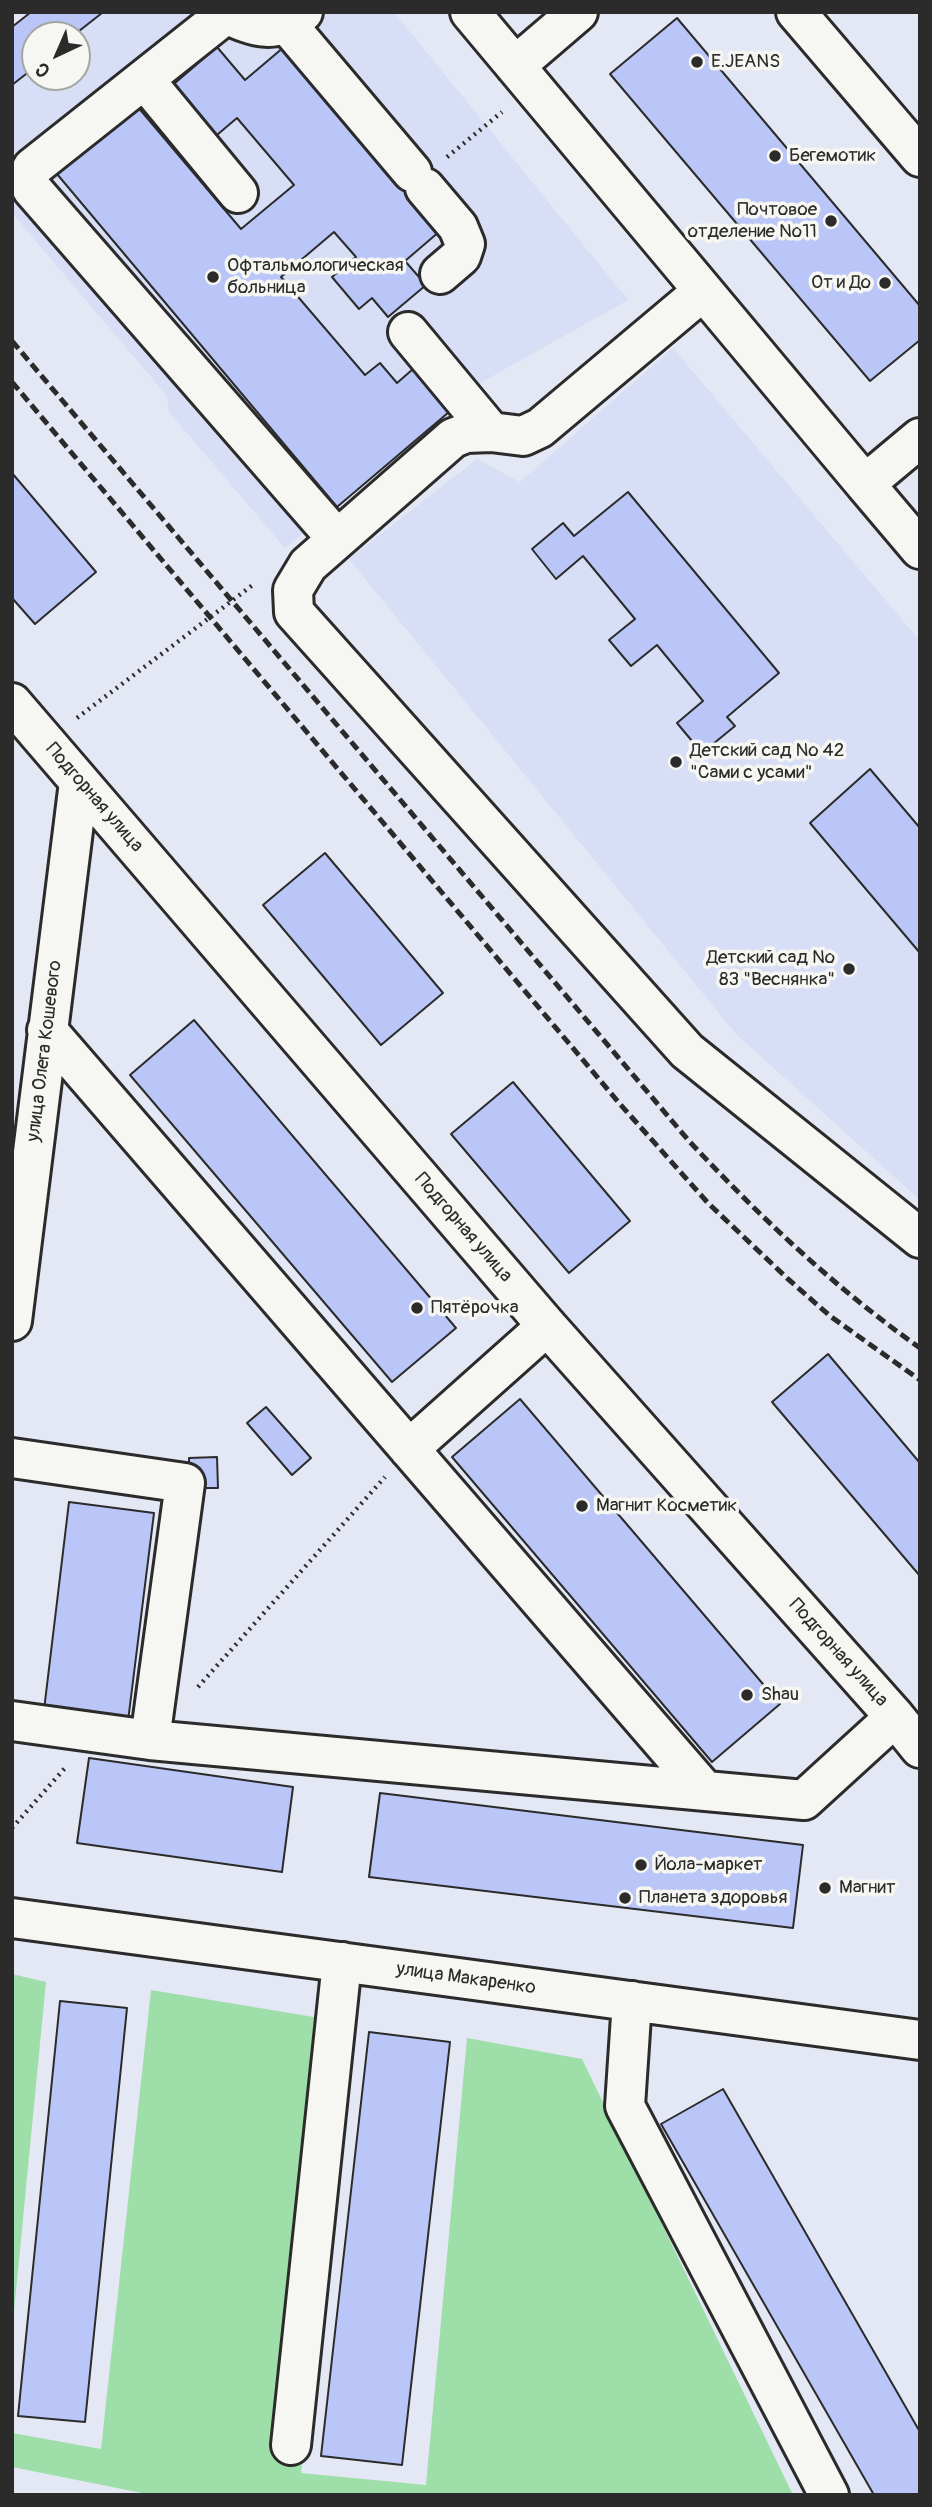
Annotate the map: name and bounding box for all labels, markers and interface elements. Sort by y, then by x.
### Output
north arrow [21,21,91,91]
place label: E.JEANS [711,51,780,73]
marker: E.JEANS [689,54,705,70]
text: С [30,57,55,82]
place label: Бегемотик [789,145,876,167]
marker: Бегемотик [767,148,783,164]
place label: Почтовое отделение №11 [688,199,817,243]
marker: Почтовое отделение №11 [823,213,839,229]
place label: Офтальмологическая больница [227,255,404,299]
marker: Офтальмологическая больница [205,269,221,285]
place label: От и До [811,272,871,294]
marker: От и До [877,275,893,291]
street label: Подгорная улица [40,739,148,857]
place label: Детский сад № 42 "Сами с усами" [690,740,844,784]
marker: Детский сад № 42 "Сами с усами" [668,754,684,770]
place label: Детский сад № 83 "Веснянка" [707,947,835,991]
street label: улица Олега Кошевого [23,959,67,1143]
marker: Детский сад № 83 "Веснянка" [841,961,857,977]
street label: Подгорная улица [409,1169,517,1287]
place label: Пятёрочка [431,1297,519,1319]
marker: Пятёрочка [409,1300,425,1316]
place label: Магнит Косметик [596,1495,737,1517]
marker: Магнит Косметик [574,1498,590,1514]
street label: Подгорная улица [784,1594,892,1712]
place label: Shau [761,1684,799,1706]
marker: Shau [739,1687,755,1703]
place label: Йола-маркет [655,1854,763,1876]
marker: Йола-маркет [633,1857,649,1873]
place label: Магнит [839,1877,895,1899]
marker: Магнит [817,1880,833,1896]
place label: Планета здоровья [639,1887,788,1909]
marker: Планета здоровья [617,1890,633,1906]
street label: улица Макаренко [395,1958,537,2000]

